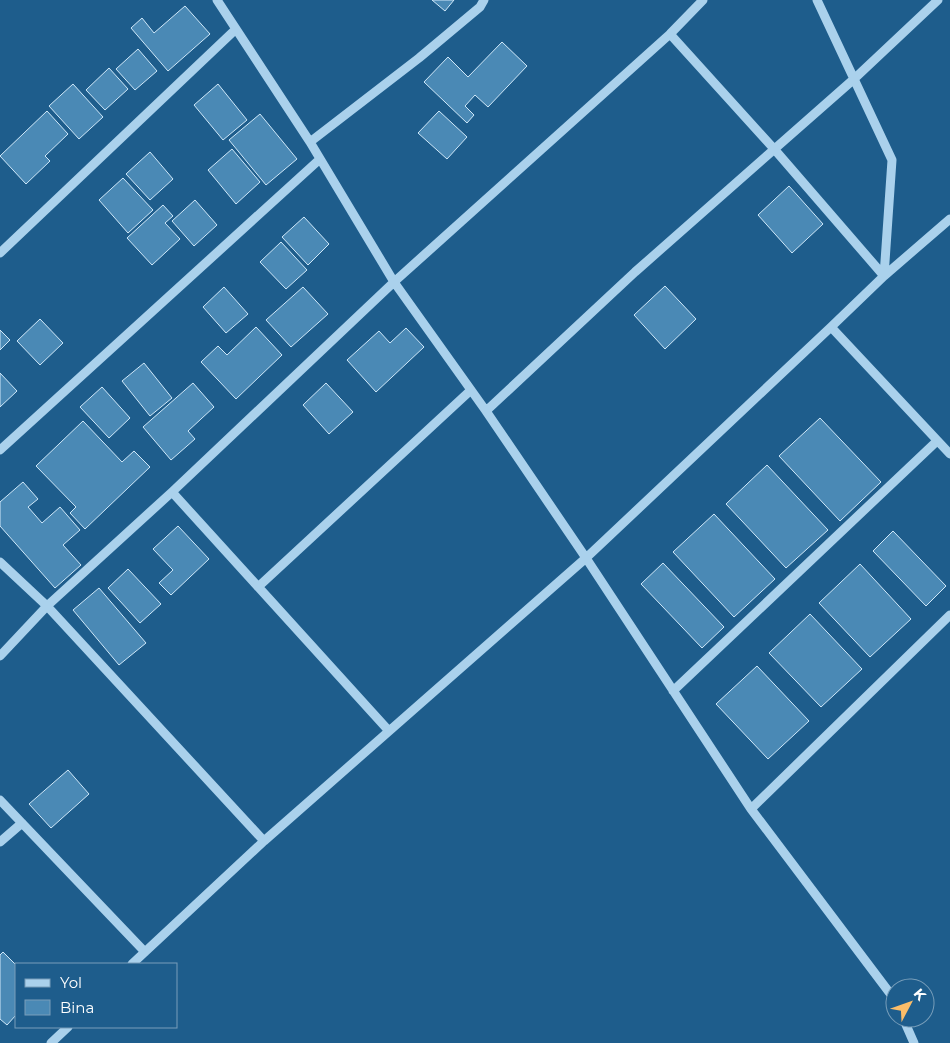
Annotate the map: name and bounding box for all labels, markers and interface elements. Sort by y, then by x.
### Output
legend [15,963,178,1028]
text: Yol [60,973,82,992]
north arrow [885,978,935,1028]
text: K [910,985,930,1005]
text: Bina [60,998,94,1017]

